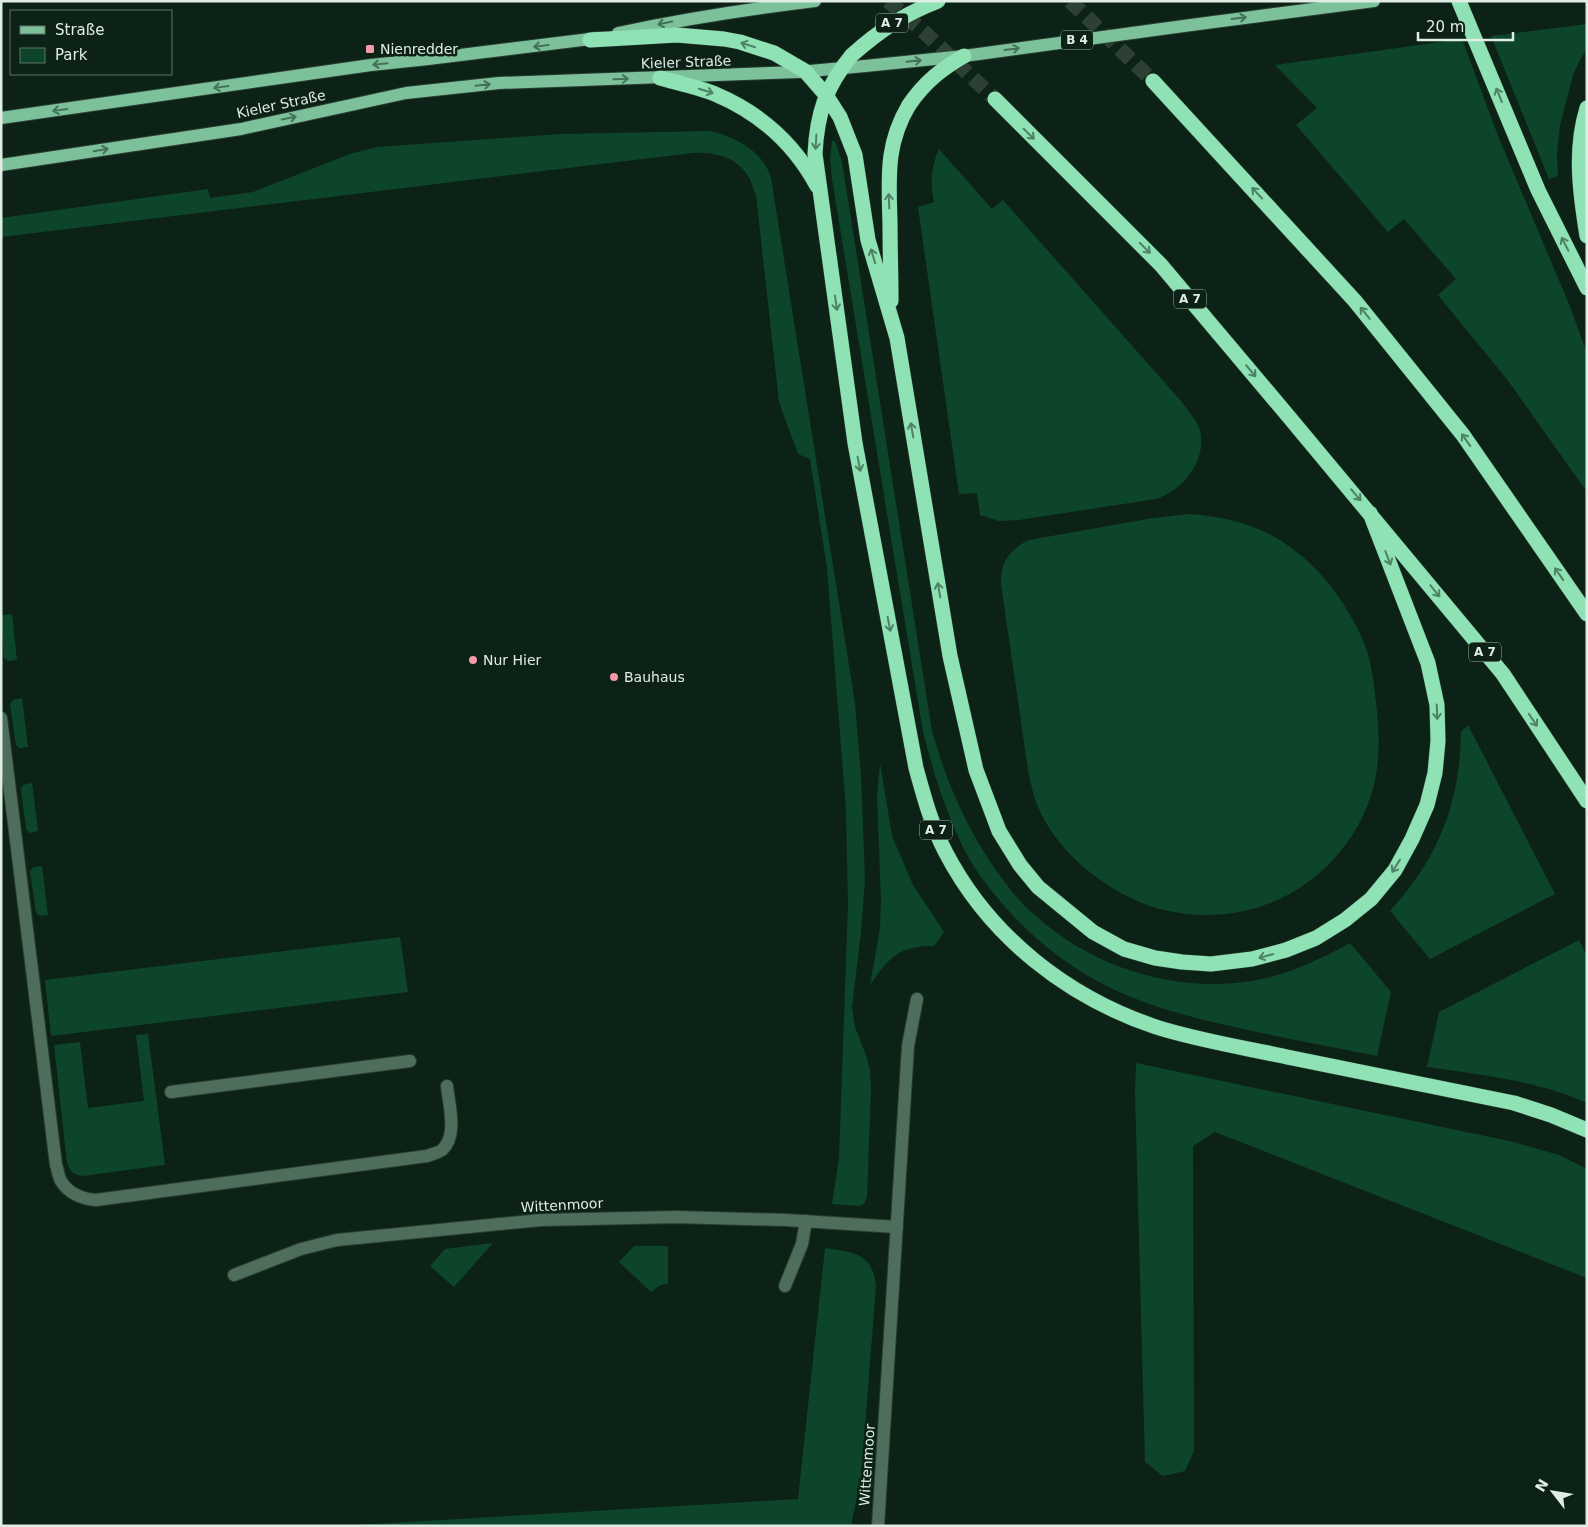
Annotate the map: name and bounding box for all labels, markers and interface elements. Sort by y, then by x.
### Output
legend [10,10,172,75]
scale bar [1418,10,1513,42]
road number: A 7 [876,13,908,32]
one-way arrow [1231,13,1247,23]
text: 20 m [1426,18,1464,36]
one-way arrow [657,19,673,28]
text: Straße [55,21,104,39]
road number: B 4 [1061,30,1093,50]
one-way arrow [741,40,756,49]
place label: Nienredder [380,41,458,57]
one-way arrow [533,41,549,51]
marker: Nienredder [364,43,376,55]
one-way arrow [1004,44,1020,54]
text: Park [55,46,88,64]
street label: Kieler Straße [640,52,732,72]
one-way arrow [905,56,921,66]
one-way arrow [372,59,388,69]
one-way arrow [612,75,628,84]
one-way arrow [475,80,491,90]
one-way arrow [213,82,229,92]
street label: Kieler Straße [235,87,327,121]
one-way arrow [698,87,714,97]
one-way arrow [1494,88,1504,103]
one-way arrow [52,105,68,115]
one-way arrow [280,113,296,123]
one-way arrow [1023,128,1036,140]
one-way arrow [811,134,821,150]
one-way arrow [93,144,109,154]
one-way arrow [1251,187,1263,200]
one-way arrow [884,193,894,210]
one-way arrow [1560,237,1569,252]
one-way arrow [1138,242,1150,254]
one-way arrow [867,249,877,265]
road number: A 7 [1174,290,1206,308]
one-way arrow [831,295,841,311]
one-way arrow [1359,307,1370,320]
one-way arrow [1245,364,1256,377]
one-way arrow [907,423,917,439]
one-way arrow [1461,433,1471,447]
one-way arrow [855,456,864,472]
one-way arrow [1350,489,1361,502]
one-way arrow [1384,550,1393,565]
one-way arrow [1554,567,1564,581]
one-way arrow [934,583,944,599]
one-way arrow [1429,584,1440,597]
one-way arrow [884,615,894,631]
road number: A 7 [1469,642,1501,662]
place label: Nur Hier [483,652,542,668]
marker: Nur Hier [467,654,479,666]
place label: Bauhaus [624,669,685,685]
marker: Bauhaus [608,671,620,683]
one-way arrow [1433,704,1442,720]
one-way arrow [1528,713,1538,727]
road number: A 7 [920,820,952,840]
one-way arrow [1391,859,1401,873]
one-way arrow [1258,952,1274,961]
street label: Wittenmoor [520,1195,604,1215]
street label: Wittenmoor [856,1423,878,1507]
north arrow [1528,1467,1578,1517]
text: N [1532,1476,1552,1494]

